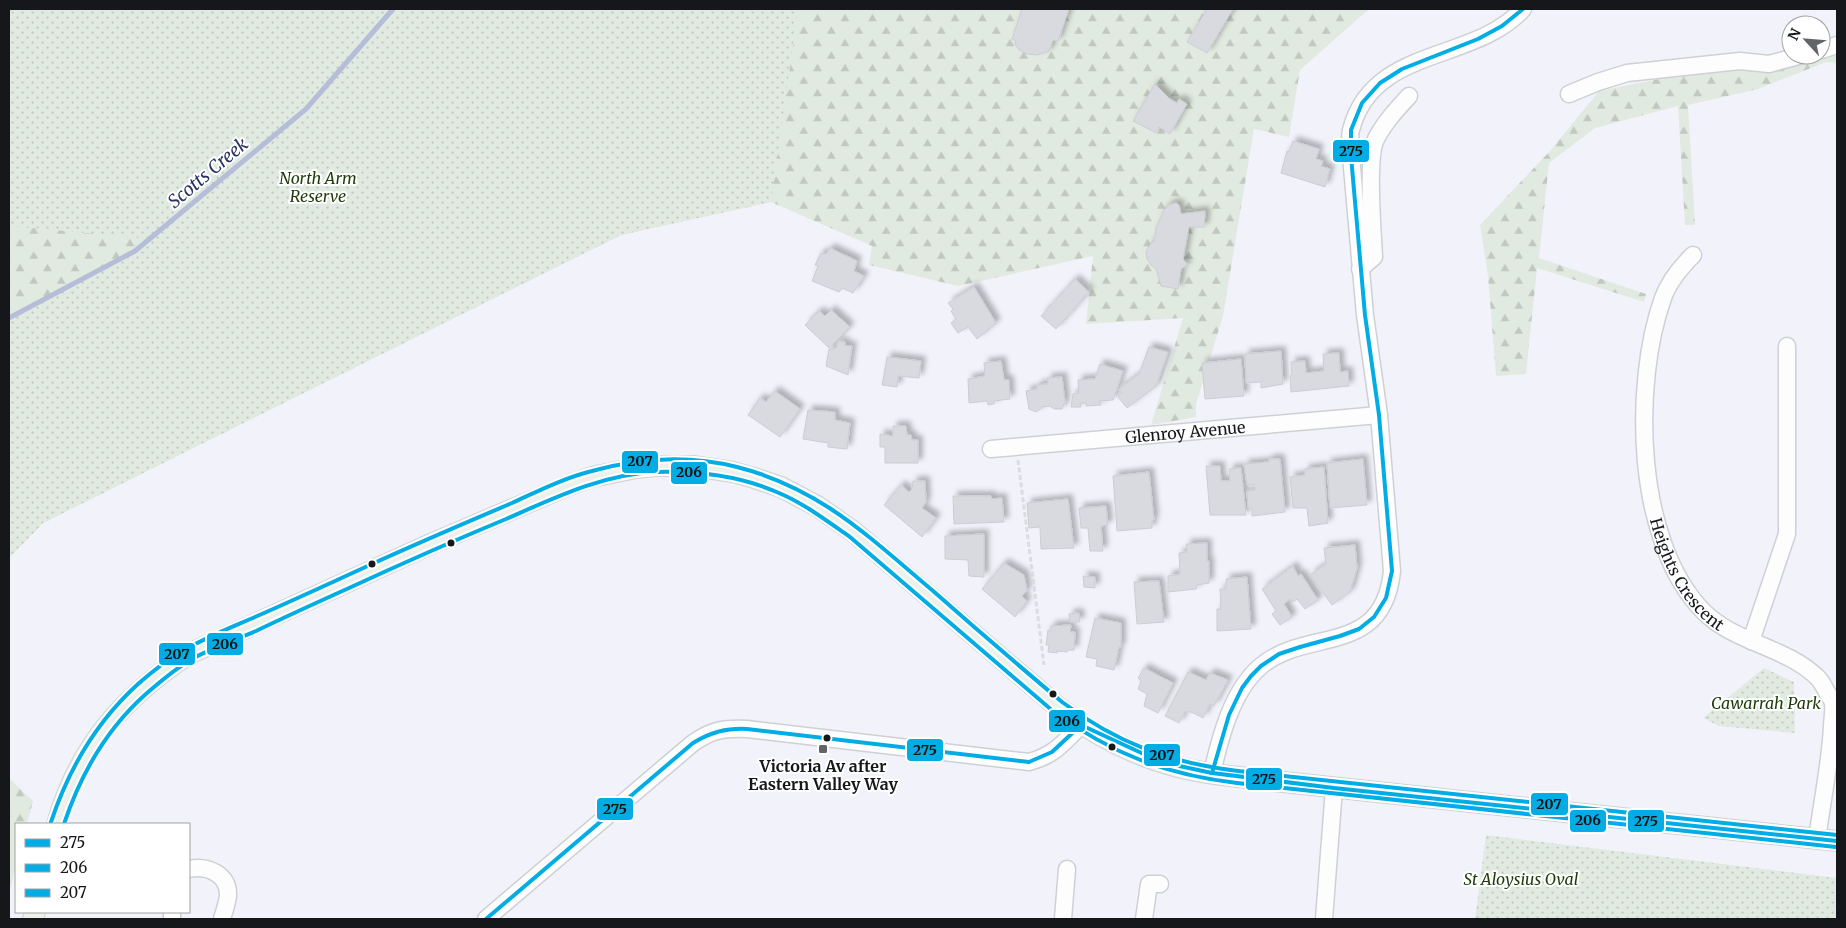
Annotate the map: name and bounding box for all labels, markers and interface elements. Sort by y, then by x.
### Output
north arrow [1781,15,1831,65]
text: N [1784,25,1805,43]
water label: Scotts Creek [163,132,253,213]
line badge: 275 [1332,139,1370,163]
text: 275 [1339,142,1363,160]
park label: North Arm Reserve [279,168,357,206]
street label: Glenroy Avenue [1124,417,1246,447]
line badge: 207 [621,450,659,474]
text: 207 [627,452,653,470]
line badge: 206 [670,461,708,485]
text: 206 [676,463,702,481]
street label: Heights Crescent [1646,516,1728,635]
unlabelled marker [446,538,456,548]
unlabelled marker [367,559,377,569]
line badge: 206 [206,632,244,656]
text: 206 [212,635,238,653]
line badge: 207 [158,642,196,666]
text: 207 [164,645,190,663]
unlabelled marker [1048,689,1058,699]
park label: Cawarrah Park [1711,693,1821,713]
line badge: 206 [1048,709,1086,733]
text: 206 [1054,712,1080,730]
unlabelled marker [822,733,832,743]
line badge: 275 [906,738,944,762]
text: 275 [913,741,937,759]
unlabelled marker [1107,742,1117,752]
marker: Victoria Av after Eastern Valley Way [817,743,829,755]
line badge: 207 [1143,743,1181,767]
text: 207 [1149,746,1175,764]
place label: Victoria Av after Eastern Valley Way [748,756,898,794]
line badge: 275 [1245,767,1283,791]
text: 275 [1252,770,1276,788]
line badge: 207 [1530,792,1569,816]
text: 207 [1536,795,1562,813]
line badge: 275 [596,797,634,821]
text: 275 [603,800,627,818]
line badge: 206 [1569,809,1607,833]
line badge: 275 [1627,809,1665,833]
text: 206 [1575,811,1601,829]
text: 275 [1634,812,1658,830]
legend [15,823,190,913]
text: 275 [60,833,85,852]
text: 206 [60,858,87,877]
park label: St Aloysius Oval [1463,869,1579,889]
text: 207 [60,883,87,902]

